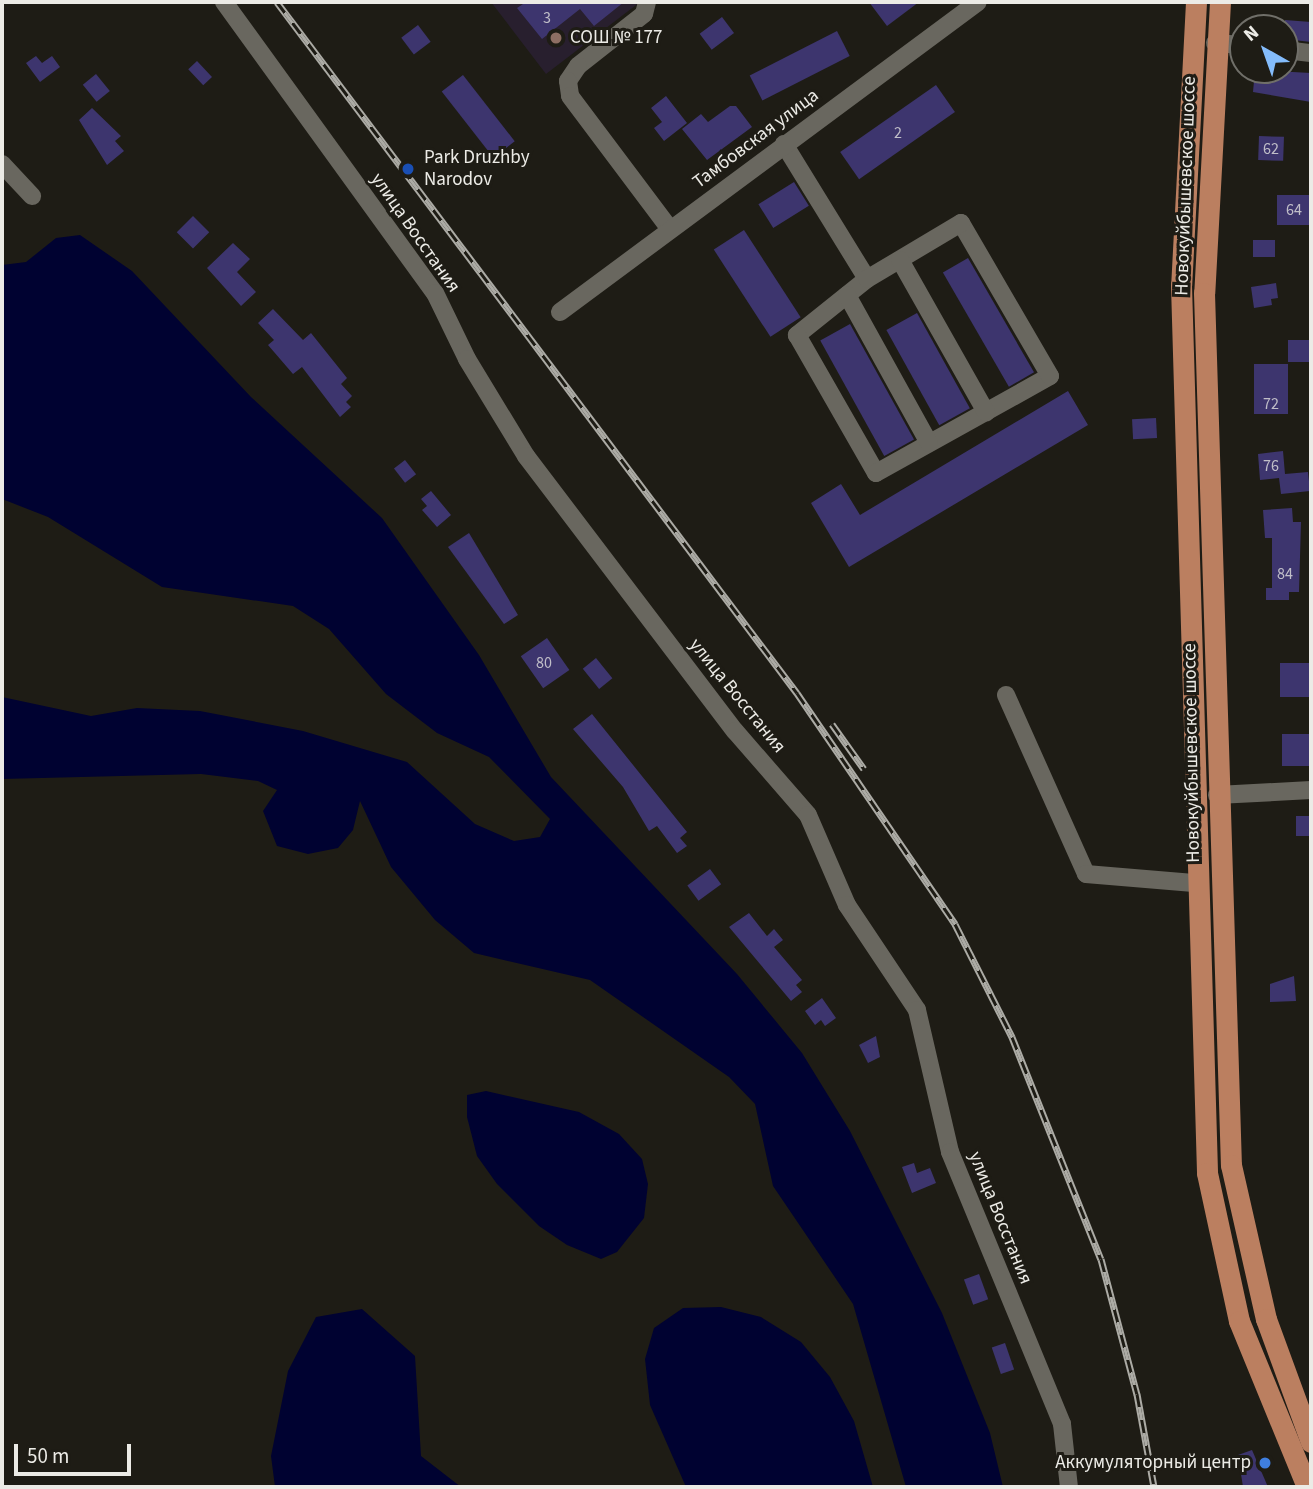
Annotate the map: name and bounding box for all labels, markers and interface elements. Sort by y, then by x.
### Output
house number: 3 [543,8,551,28]
north arrow [1229,14,1299,84]
text: N [1238,20,1265,48]
place label: СОШ № 177 [570,27,662,49]
marker: СОШ № 177 [548,30,564,46]
street label: Новокуйбышевское шоссе [1171,76,1201,296]
street label: Тамбовская улица [689,84,823,194]
house number: 2 [894,123,902,143]
house number: 62 [1263,139,1279,159]
place label: Park Druzhby Narodov [424,147,530,191]
marker: Park Druzhby Narodov [398,159,418,179]
street label: улица Восстания [365,169,465,297]
house number: 64 [1286,200,1302,220]
house number: 72 [1263,394,1279,414]
house number: 76 [1263,456,1279,476]
house number: 84 [1277,564,1293,584]
street label: улица Восстания [684,634,790,758]
street label: Новокуйбышевское шоссе [1179,643,1205,863]
house number: 80 [536,653,552,673]
street label: улица Восстания [963,1148,1037,1288]
scale bar [18,1430,135,1474]
text: 50 m [27,1441,69,1471]
place label: Аккумуляторный центр [1055,1452,1251,1474]
marker: Аккумуляторный центр [1257,1455,1273,1471]

